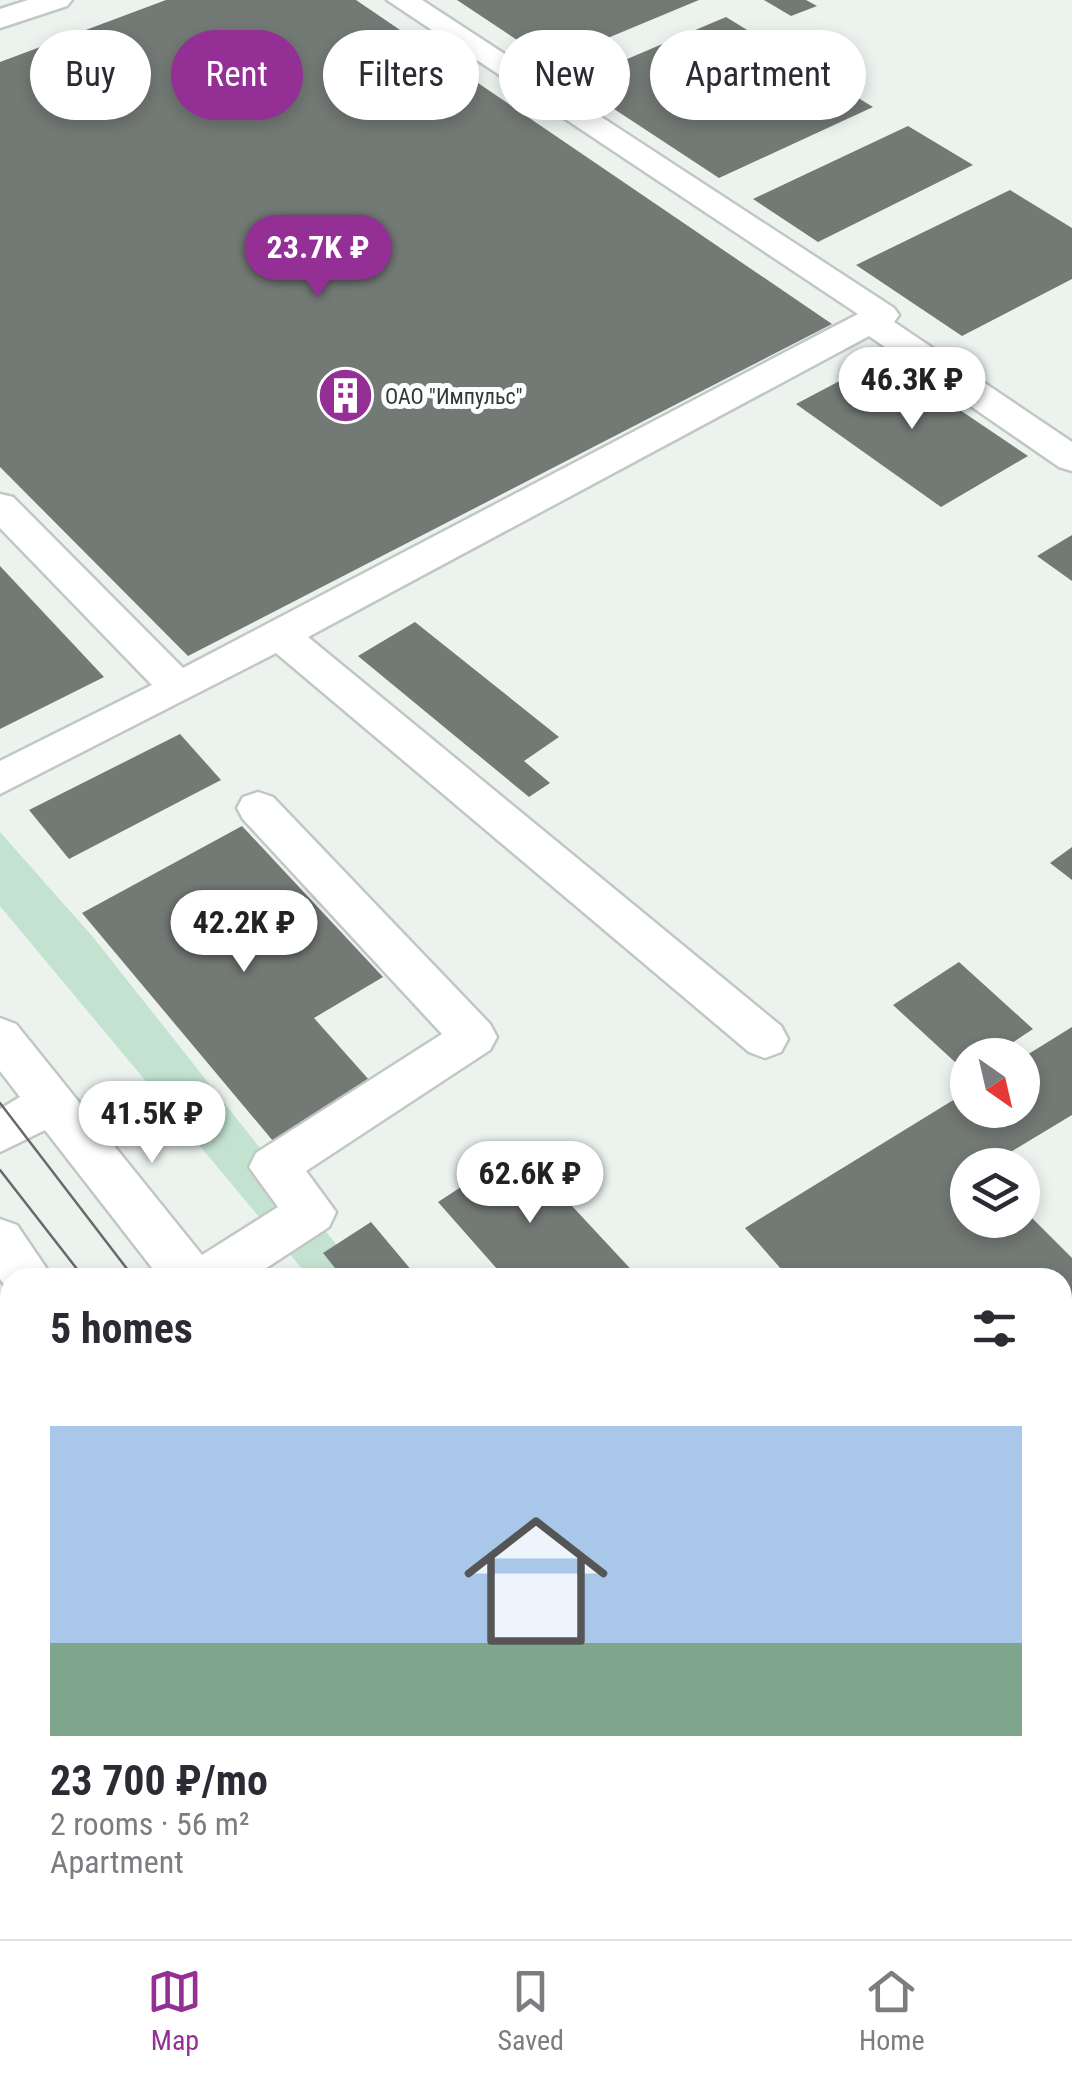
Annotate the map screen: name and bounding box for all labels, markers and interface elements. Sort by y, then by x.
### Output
chip: Buy [30,30,151,120]
chip: Rent [171,30,303,120]
chip: Filters [323,30,479,120]
chip: New [499,30,630,120]
chip: Apartment [650,30,866,120]
pin: 23.7K ₽ [226,215,410,300]
text: 23.7K ₽ [267,228,369,266]
pin: 46.3K ₽ [820,347,1004,432]
text: 46.3K ₽ [861,360,963,398]
building icon: ОАО "Импульс" [316,366,376,426]
place label: ОАО "Импульс" [385,384,523,409]
pin: 42.2K ₽ [152,890,336,975]
text: 42.2K ₽ [193,903,295,941]
north arrow [950,1038,1040,1128]
map controls [950,1038,1040,1238]
pin: 41.5K ₽ [60,1081,244,1166]
text: 41.5K ₽ [101,1094,203,1132]
pin: 62.6K ₽ [438,1141,622,1226]
button: layers [950,1148,1040,1238]
text: 62.6K ₽ [479,1154,581,1192]
icon: filters [967,1301,1022,1356]
text: 5 homes [50,1304,193,1353]
icon: home [446,1491,626,1671]
text: 23 700 ₽/mo [50,1756,268,1805]
text: 2 rooms · 56 m² [50,1805,249,1843]
text: Apartment [50,1843,184,1881]
tab: Map [147,1964,202,2057]
tab: Saved [497,1964,564,2057]
tab: Home [859,1964,925,2057]

